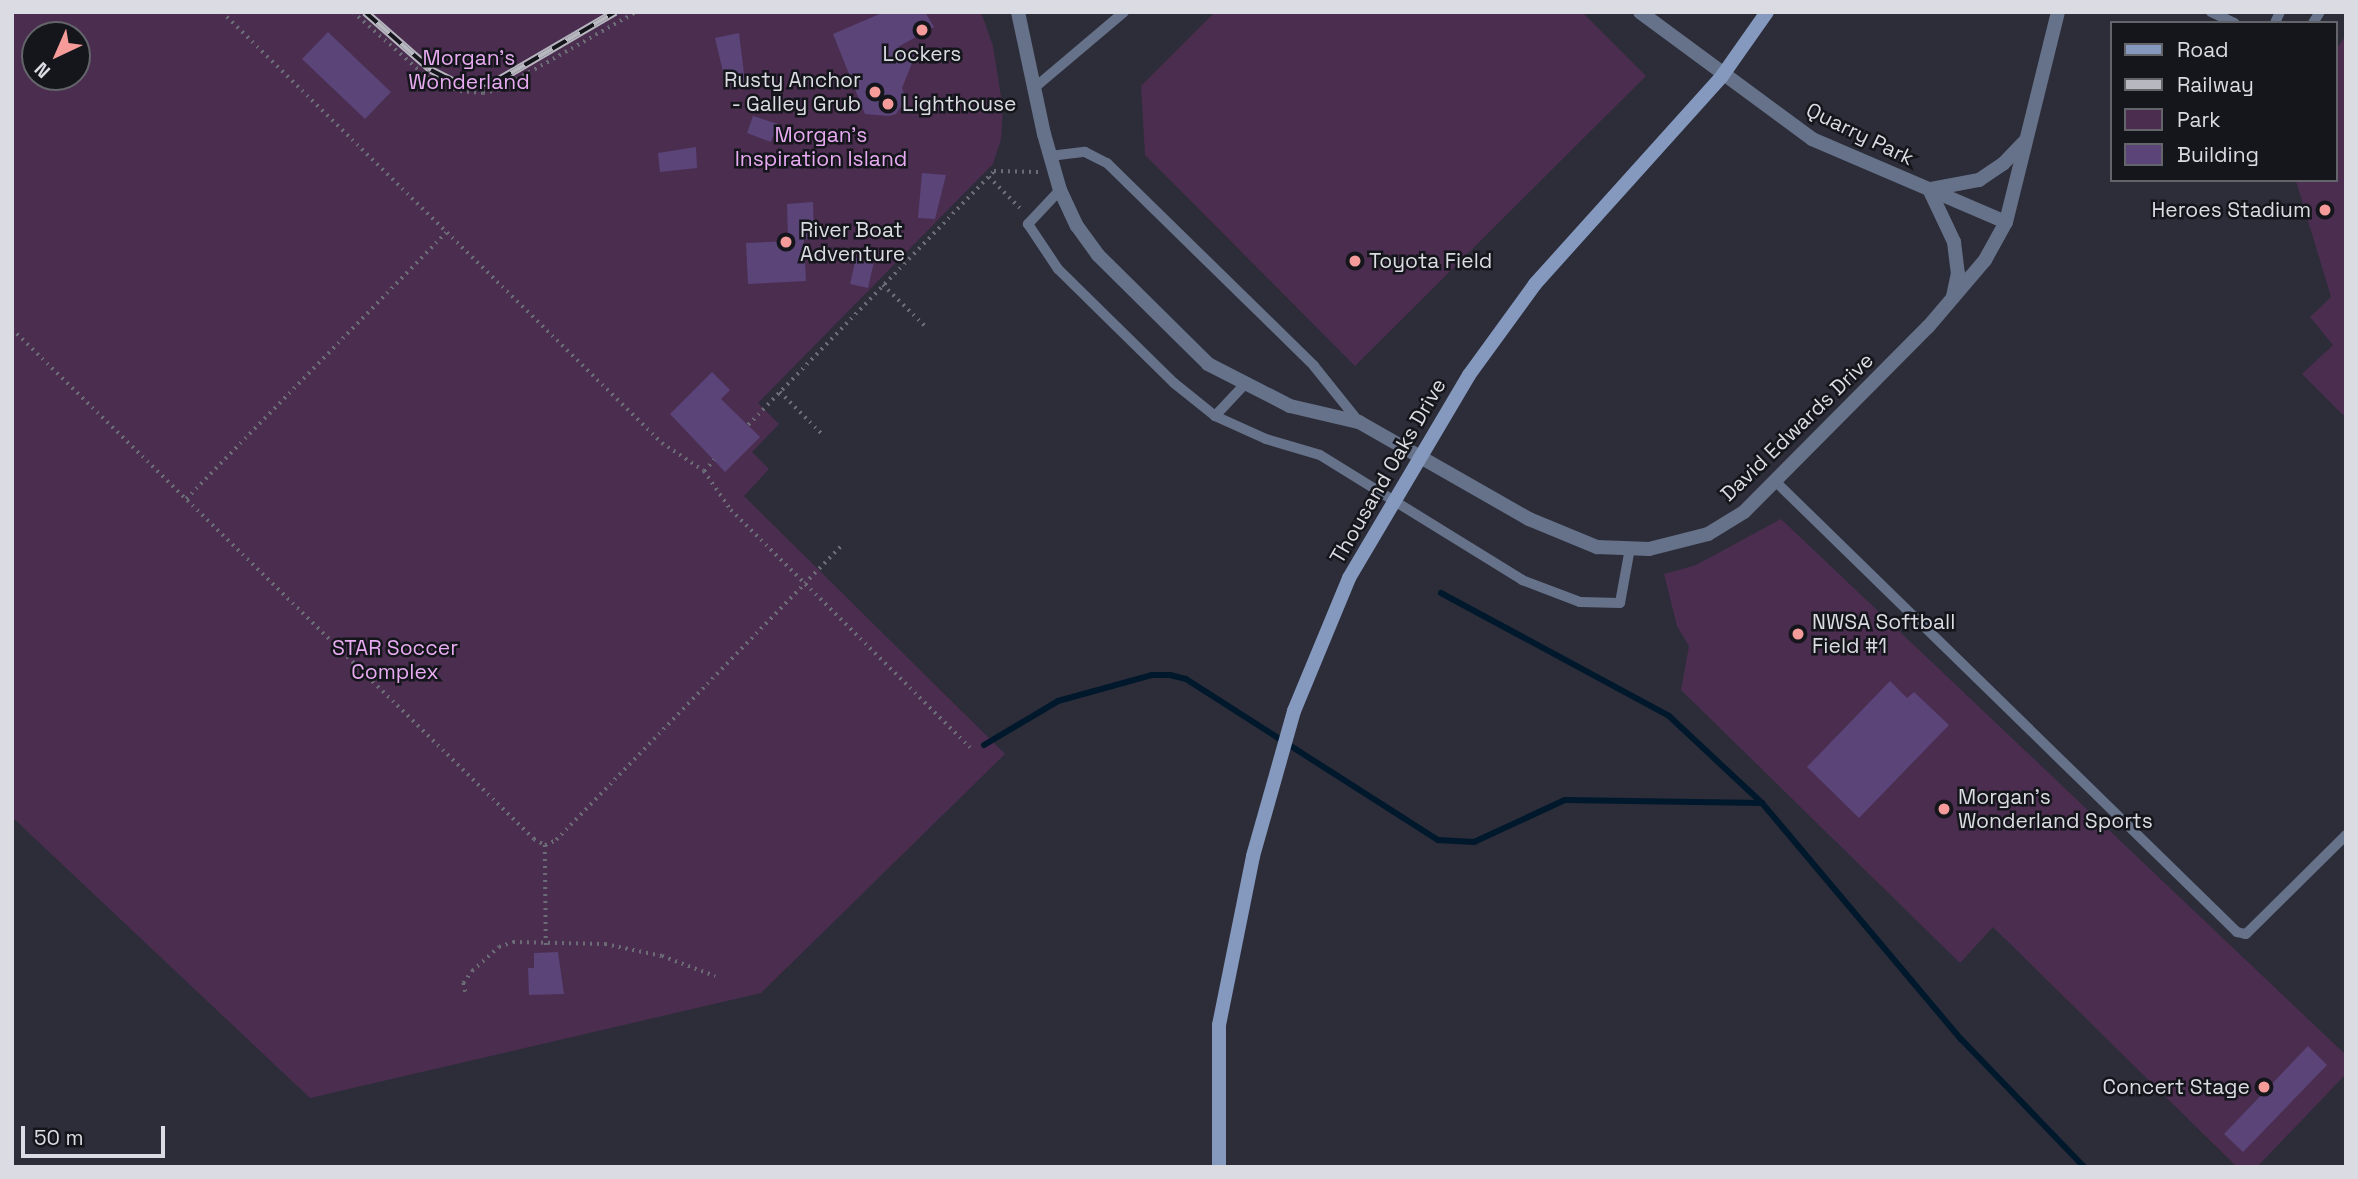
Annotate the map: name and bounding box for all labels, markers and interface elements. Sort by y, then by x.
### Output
north arrow [21,21,91,91]
legend [2110,21,2337,182]
marker: Lockers [914,22,930,38]
text: Road [2177,36,2229,63]
place label: Lockers [883,41,961,67]
park label: Morgan's Wonderland [408,45,530,95]
text: N [29,57,56,83]
place label: Rusty Anchor - Galley Grub [724,67,861,117]
text: Railway [2177,71,2254,98]
marker: Rusty Anchor - Galley Grub [867,84,883,100]
place label: Lighthouse [902,91,1017,117]
marker: Lighthouse [880,96,896,112]
street label: Quarry Park [1802,97,1918,171]
text: Park [2177,106,2221,133]
park label: Morgan's Inspiration Island [735,122,907,172]
text: Building [2177,141,2259,168]
place label: Heroes Stadium [2152,197,2311,223]
marker: Heroes Stadium [2317,202,2333,218]
place label: River Boat Adventure [800,217,905,267]
marker: River Boat Adventure [778,234,794,250]
place label: Toyota Field [1369,248,1492,274]
marker: Toyota Field [1347,253,1363,269]
street label: David Edwards Drive [1715,348,1879,506]
street label: Thousand Oaks Drive [1325,374,1451,568]
place label: NWSA Softball Field #1 [1812,609,1956,659]
marker: NWSA Softball Field #1 [1790,626,1806,642]
park label: STAR Soccer Complex [332,635,458,685]
place label: Morgan’s Wonderland Sports [1958,784,2153,834]
marker: Morgan’s Wonderland Sports [1936,801,1952,817]
place label: Concert Stage [2103,1074,2250,1100]
marker: Concert Stage [2256,1079,2272,1095]
scale bar [24,1112,168,1156]
text: 50 m [34,1124,84,1151]

